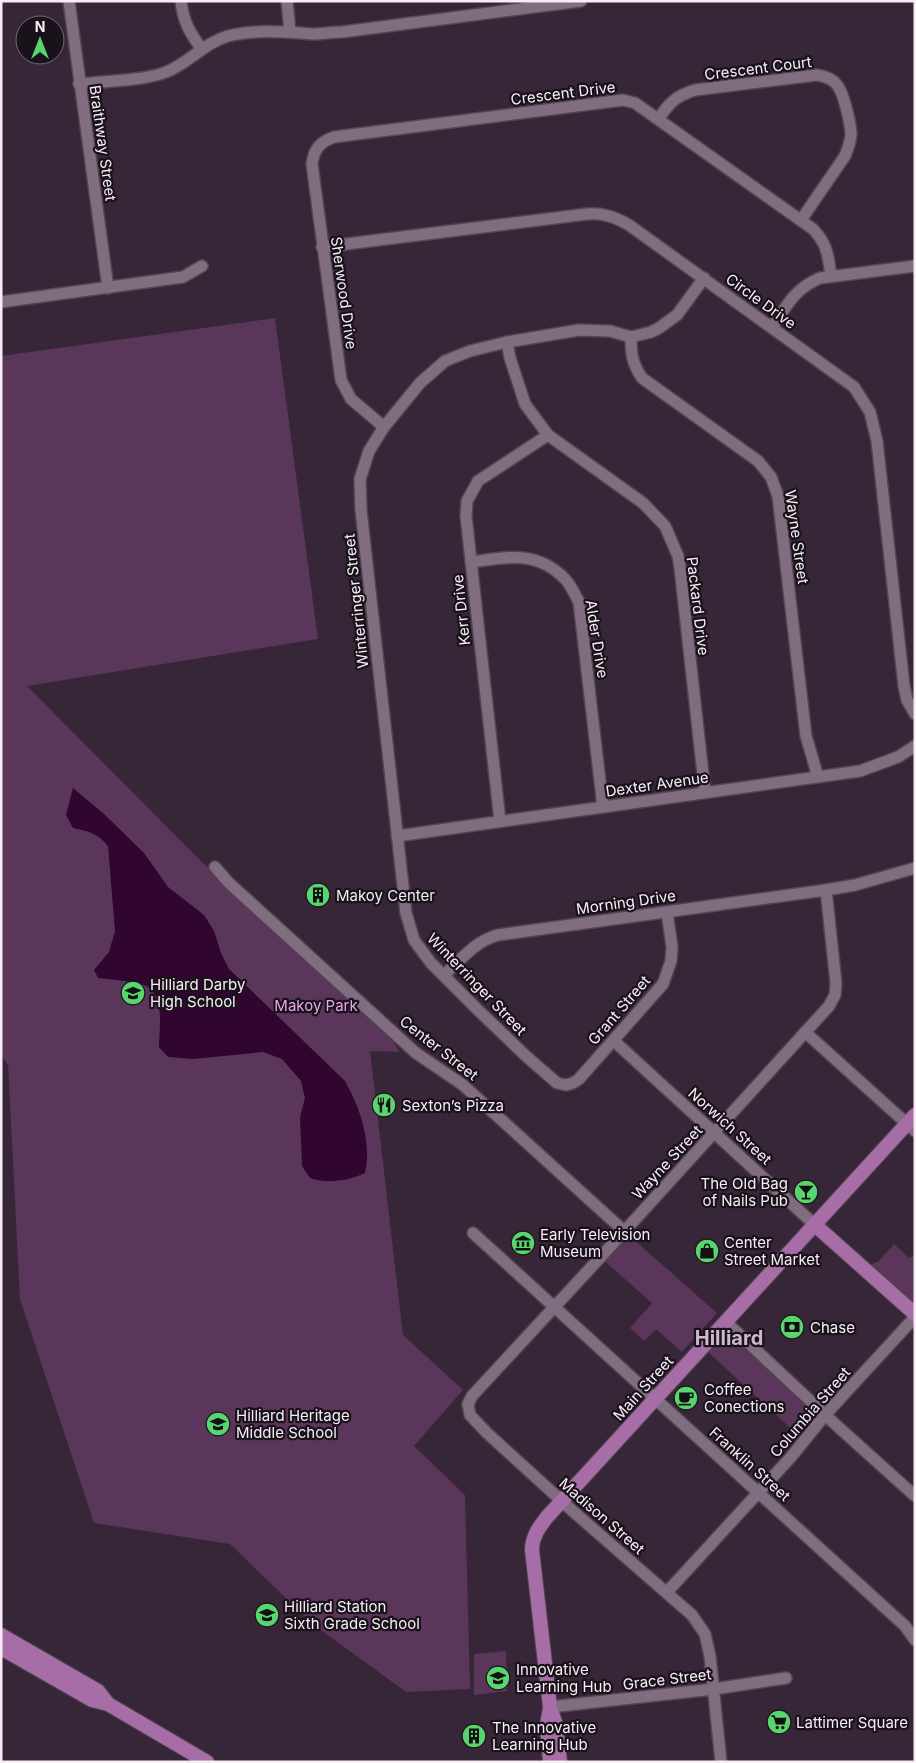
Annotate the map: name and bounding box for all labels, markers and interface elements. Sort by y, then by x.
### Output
north arrow [15,15,65,65]
text: N [35,18,45,35]
street label: Crescent Court [703,52,813,84]
street label: Crescent Drive [509,77,617,109]
street label: Braithway Street [85,84,121,202]
street label: Sherwood Drive [327,235,361,351]
street label: Circle Drive [722,269,800,333]
street label: Wayne Street [781,489,813,585]
street label: Winterringer Street [339,533,373,669]
street label: Packard Drive [683,556,713,656]
street label: Kerr Drive [448,574,474,646]
street label: Alder Drive [581,599,613,679]
street label: Dexter Avenue [604,767,710,801]
building icon: Makoy Center [305,882,331,908]
place label: Makoy Center [336,886,435,905]
street label: Morning Drive [575,886,677,918]
street label: Winterringer Street [423,929,531,1039]
street label: Grant Street [584,971,654,1049]
place label: Hilliard Darby High School [150,975,246,1011]
school or university icon: Hilliard Darby High School [120,980,146,1006]
park label: Makoy Park [274,996,358,1015]
street label: Center Street [396,1011,482,1085]
street label: Norwich Street [684,1083,776,1169]
restaurant icon: Sexton’s Pizza [371,1092,397,1118]
place label: Sexton’s Pizza [402,1096,504,1115]
street label: Wayne Street [628,1121,706,1203]
place label: The Old Bag of Nails Pub [701,1174,788,1210]
bar icon: The Old Bag of Nails Pub [793,1179,819,1205]
place label: Early Television Museum [540,1225,651,1261]
museum icon: Early Television Museum [510,1230,536,1256]
place label: Center Street Market [724,1233,820,1269]
shop icon: Center Street Market [694,1238,720,1264]
bank icon: Chase [779,1314,805,1340]
place label: Chase [810,1318,855,1337]
district label: Hilliard [695,1326,763,1350]
street label: Main Street [609,1351,677,1424]
street label: Columbia Street [766,1363,854,1461]
place label: Coffee Conections [704,1380,785,1416]
cafe icon: Coffee Conections [673,1385,699,1411]
place label: Hilliard Heritage Middle School [236,1406,350,1442]
school or university icon: Hilliard Heritage Middle School [205,1411,231,1437]
street label: Franklin Street [706,1423,794,1505]
street label: Madison Street [555,1474,649,1558]
place label: Hilliard Station Sixth Grade School [284,1597,420,1633]
school or university icon: Hilliard Station Sixth Grade School [254,1602,280,1628]
place label: Innovative Learning Hub [516,1660,612,1696]
street label: Grace Street [622,1664,712,1694]
school or university icon: Innovative Learning Hub [485,1665,511,1691]
supermarket icon: Lattimer Square [766,1709,792,1735]
place label: Lattimer Square [796,1713,908,1732]
place label: The Innovative Learning Hub [492,1718,596,1754]
building icon: The Innovative Learning Hub [461,1723,487,1749]

